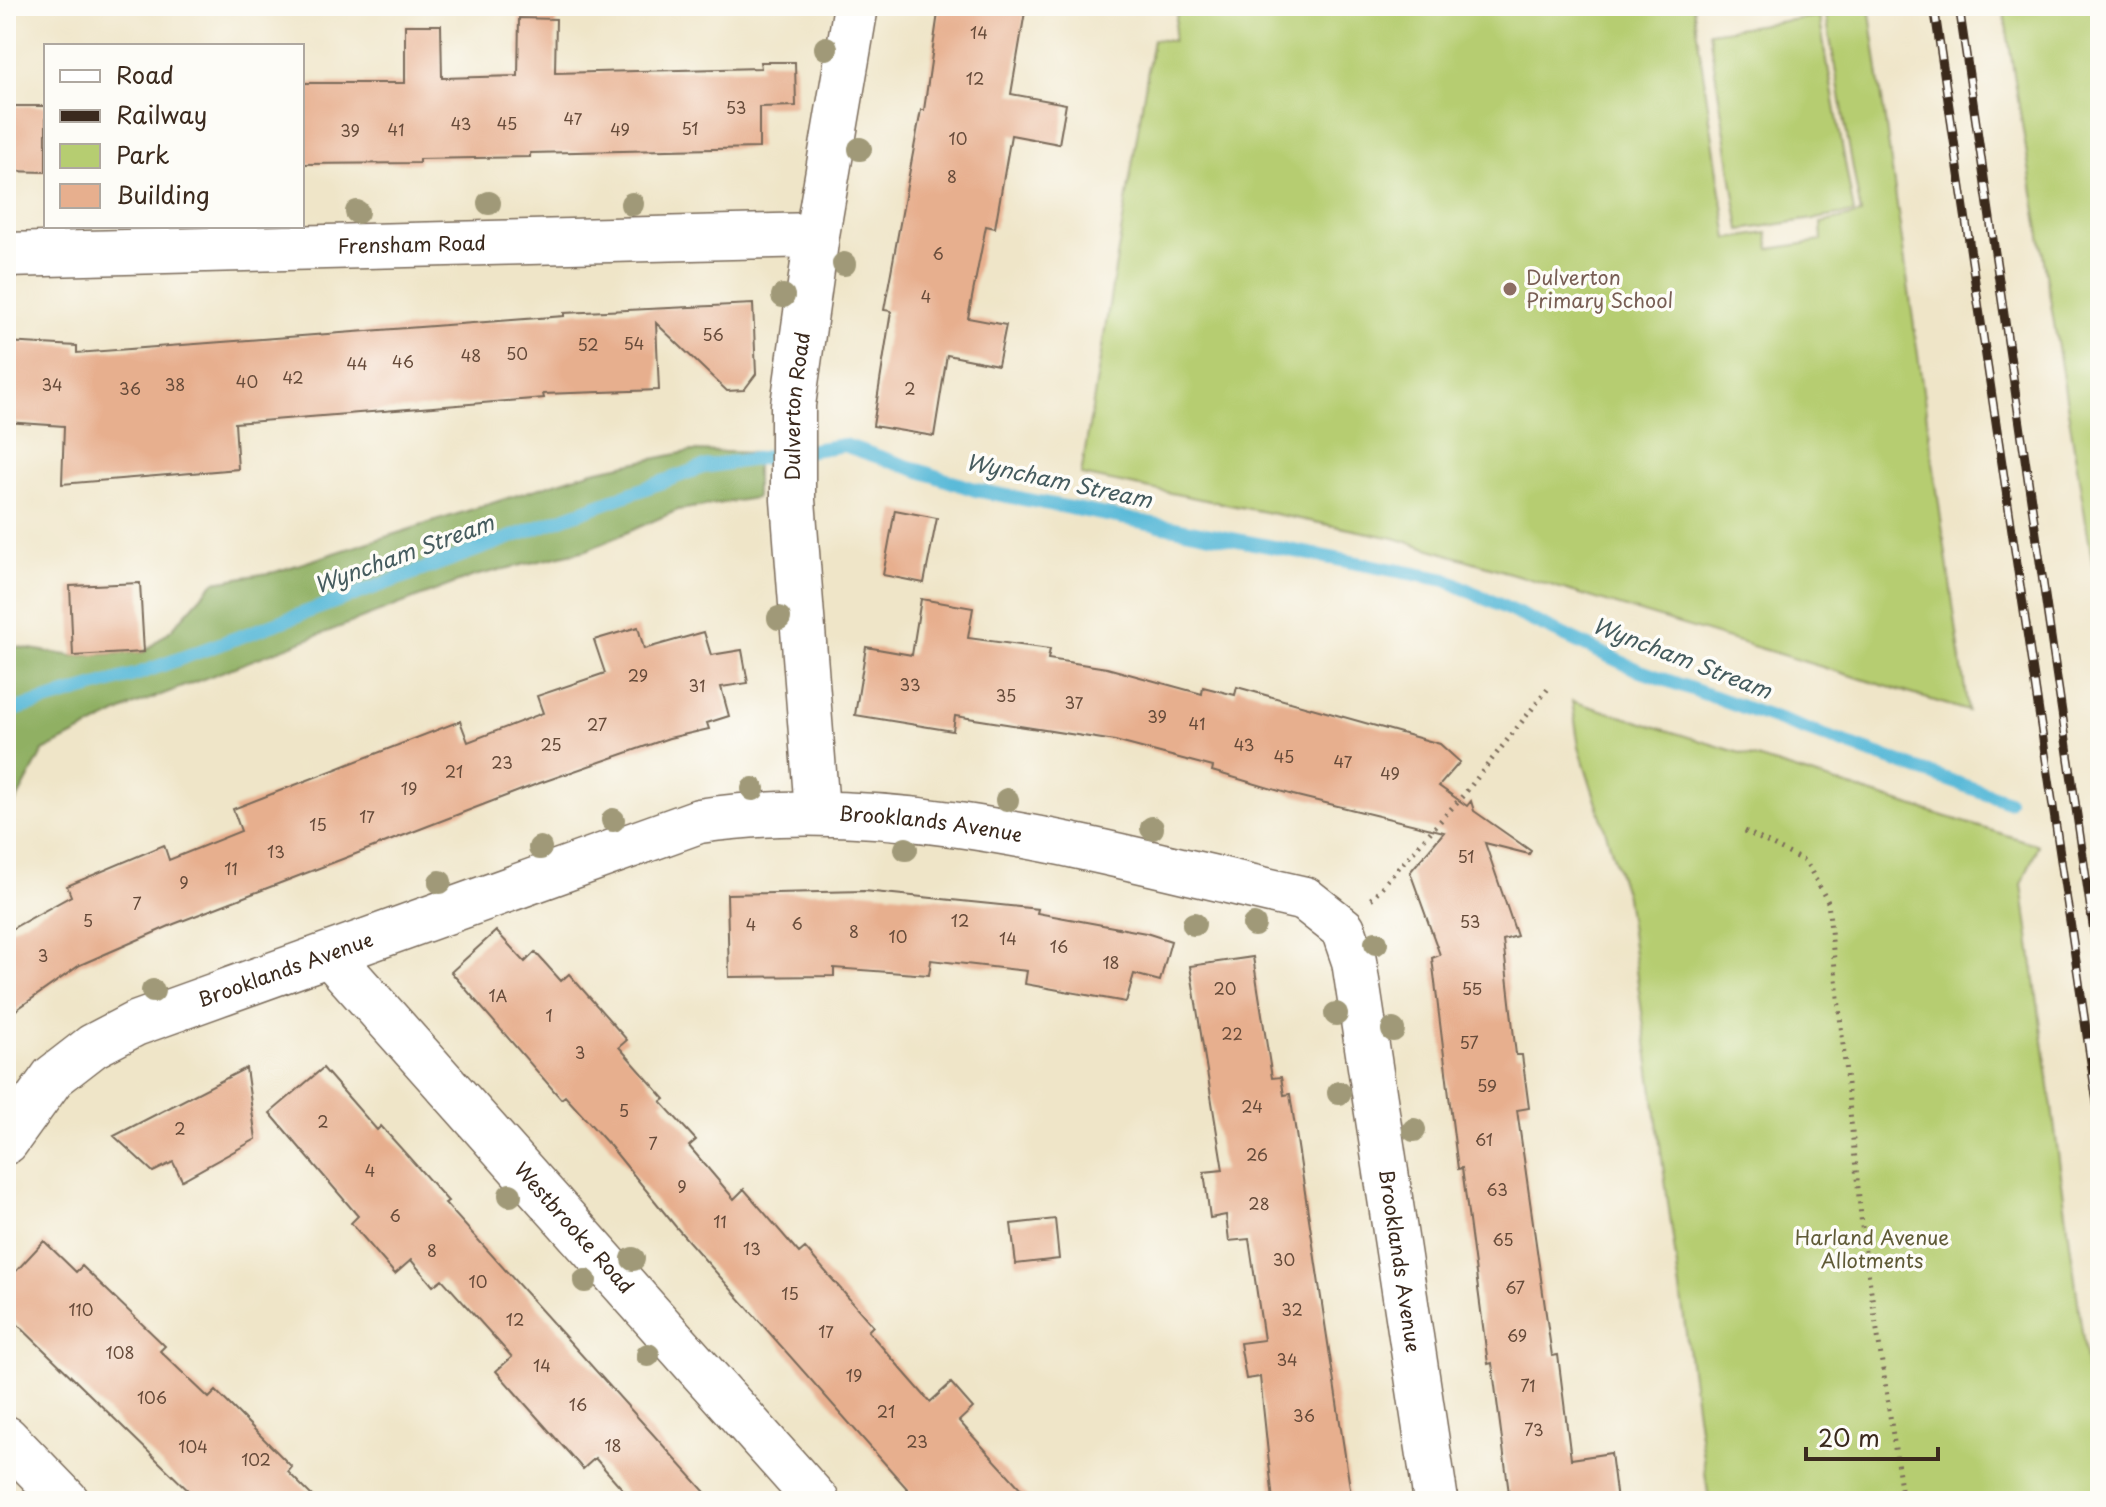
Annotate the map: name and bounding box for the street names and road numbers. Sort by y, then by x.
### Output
street label: Frensham Road [337,227,486,261]
street label: Dulverton Road [777,330,817,480]
street label: Brooklands Avenue [838,798,1025,849]
street label: Brooklands Avenue [193,923,377,1014]
street label: Westbrooke Road [507,1155,641,1300]
street label: Brooklands Avenue [1372,1167,1429,1354]

